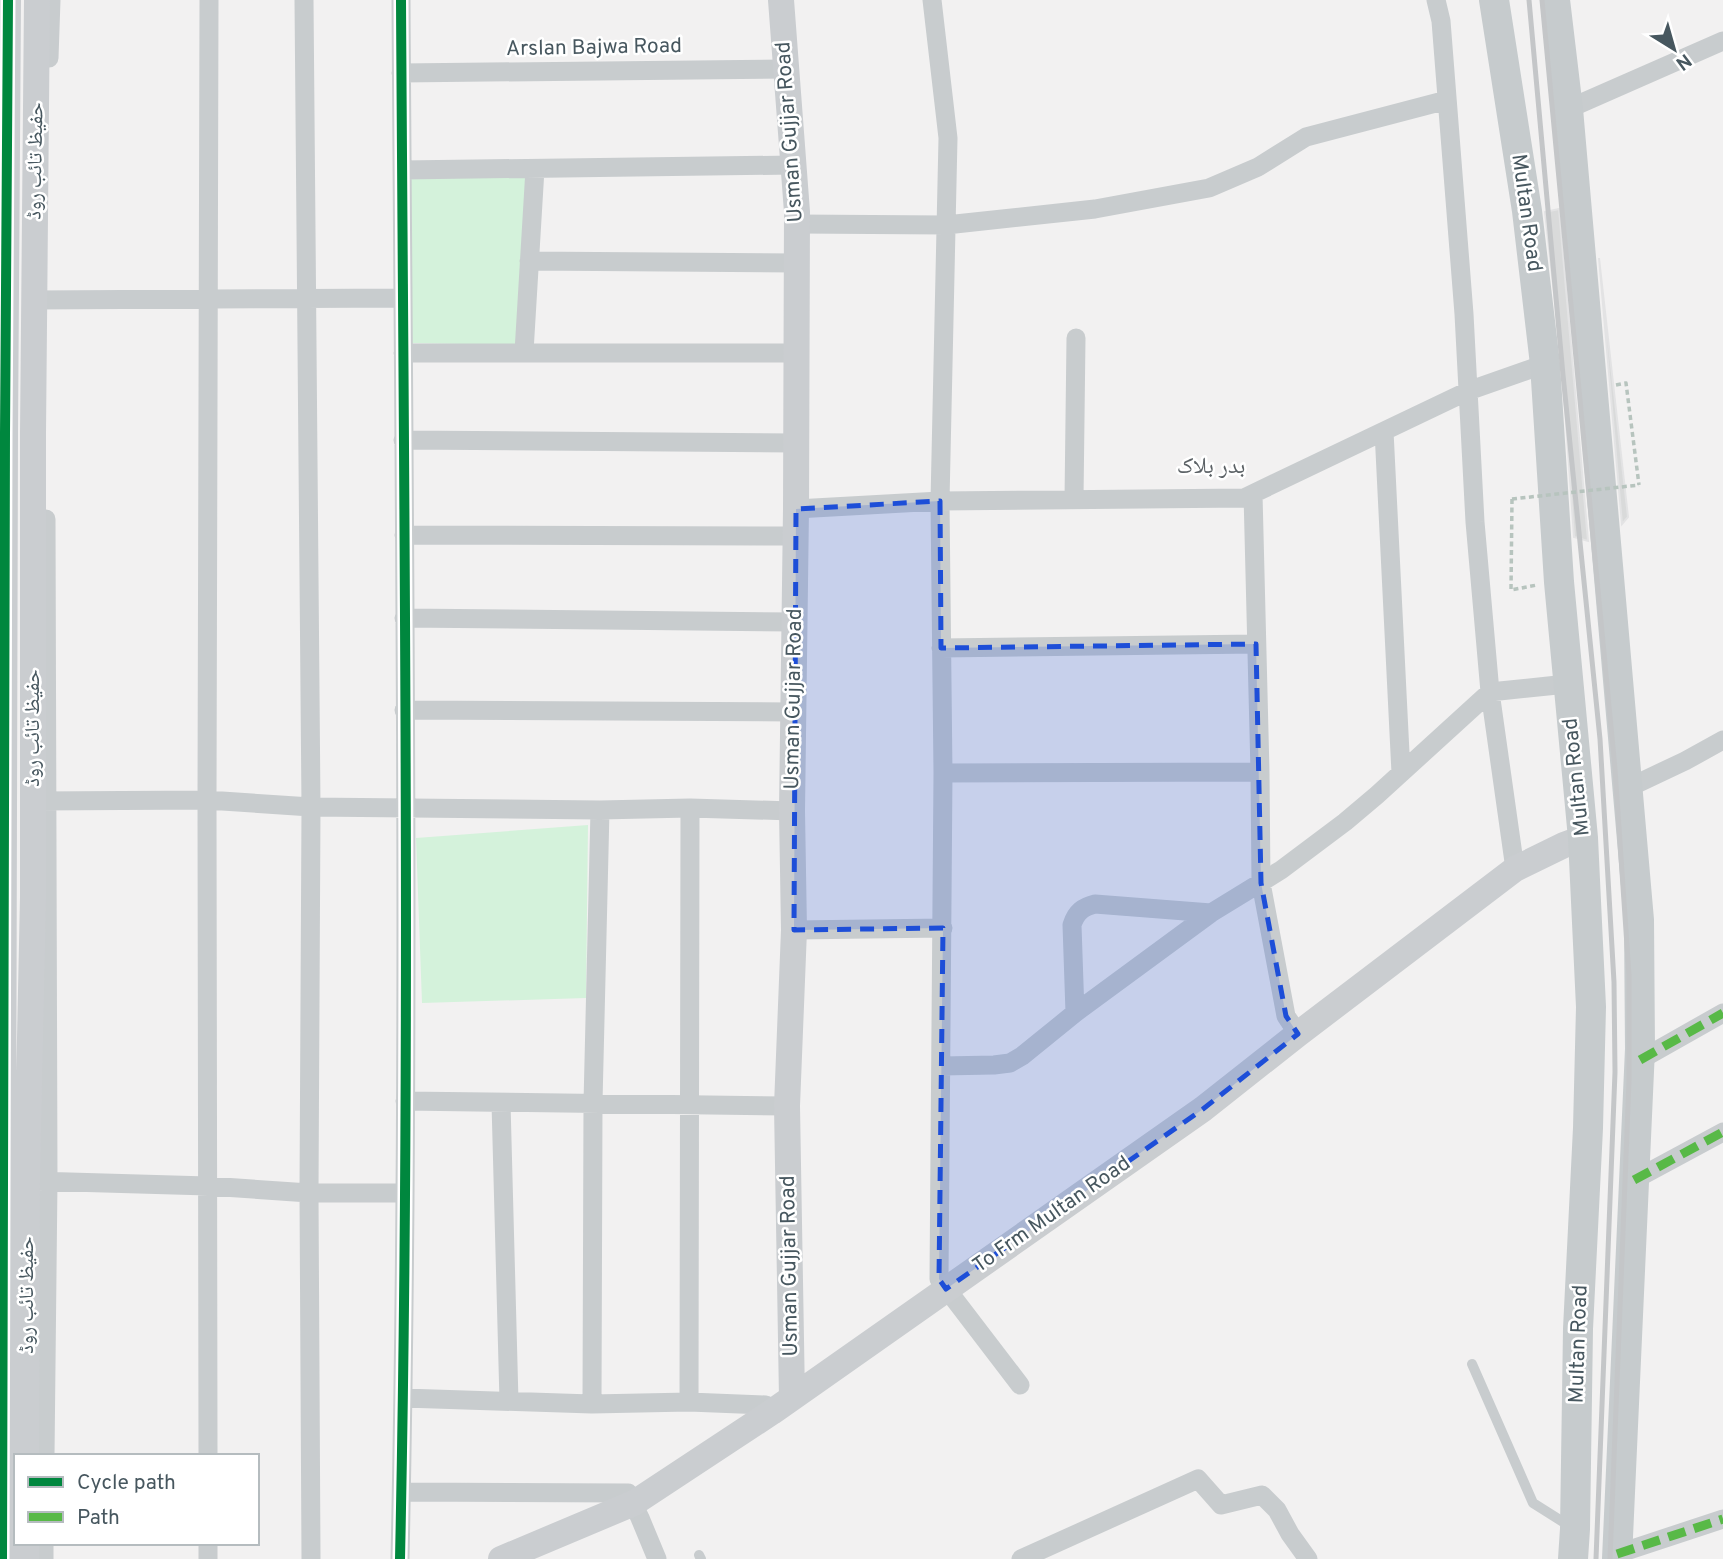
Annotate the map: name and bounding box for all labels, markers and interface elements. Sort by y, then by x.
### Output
north arrow [1639,14,1709,84]
street label: Arslan Bajwa Road [506,33,682,63]
street label: Usman Gujjar Road [770,41,810,223]
text: N [1670,47,1696,75]
street label: حفیظ تائب روڈ [21,102,51,220]
street label: Multan Road [1504,152,1548,274]
district label: بدر بلاک [1177,453,1245,482]
street label: Usman Gujjar Road [779,608,809,790]
street label: حفیظ تائب روڈ [20,669,47,787]
street label: Multan Road [1557,717,1597,837]
street label: To Frm Multan Road [968,1150,1136,1280]
street label: Usman Gujjar Road [775,1175,805,1357]
street label: حفیظ تائب روڈ [14,1236,41,1354]
street label: Multan Road [1563,1284,1595,1404]
legend [14,1454,259,1545]
text: Cycle path [77,1470,176,1497]
text: Path [77,1505,120,1532]

